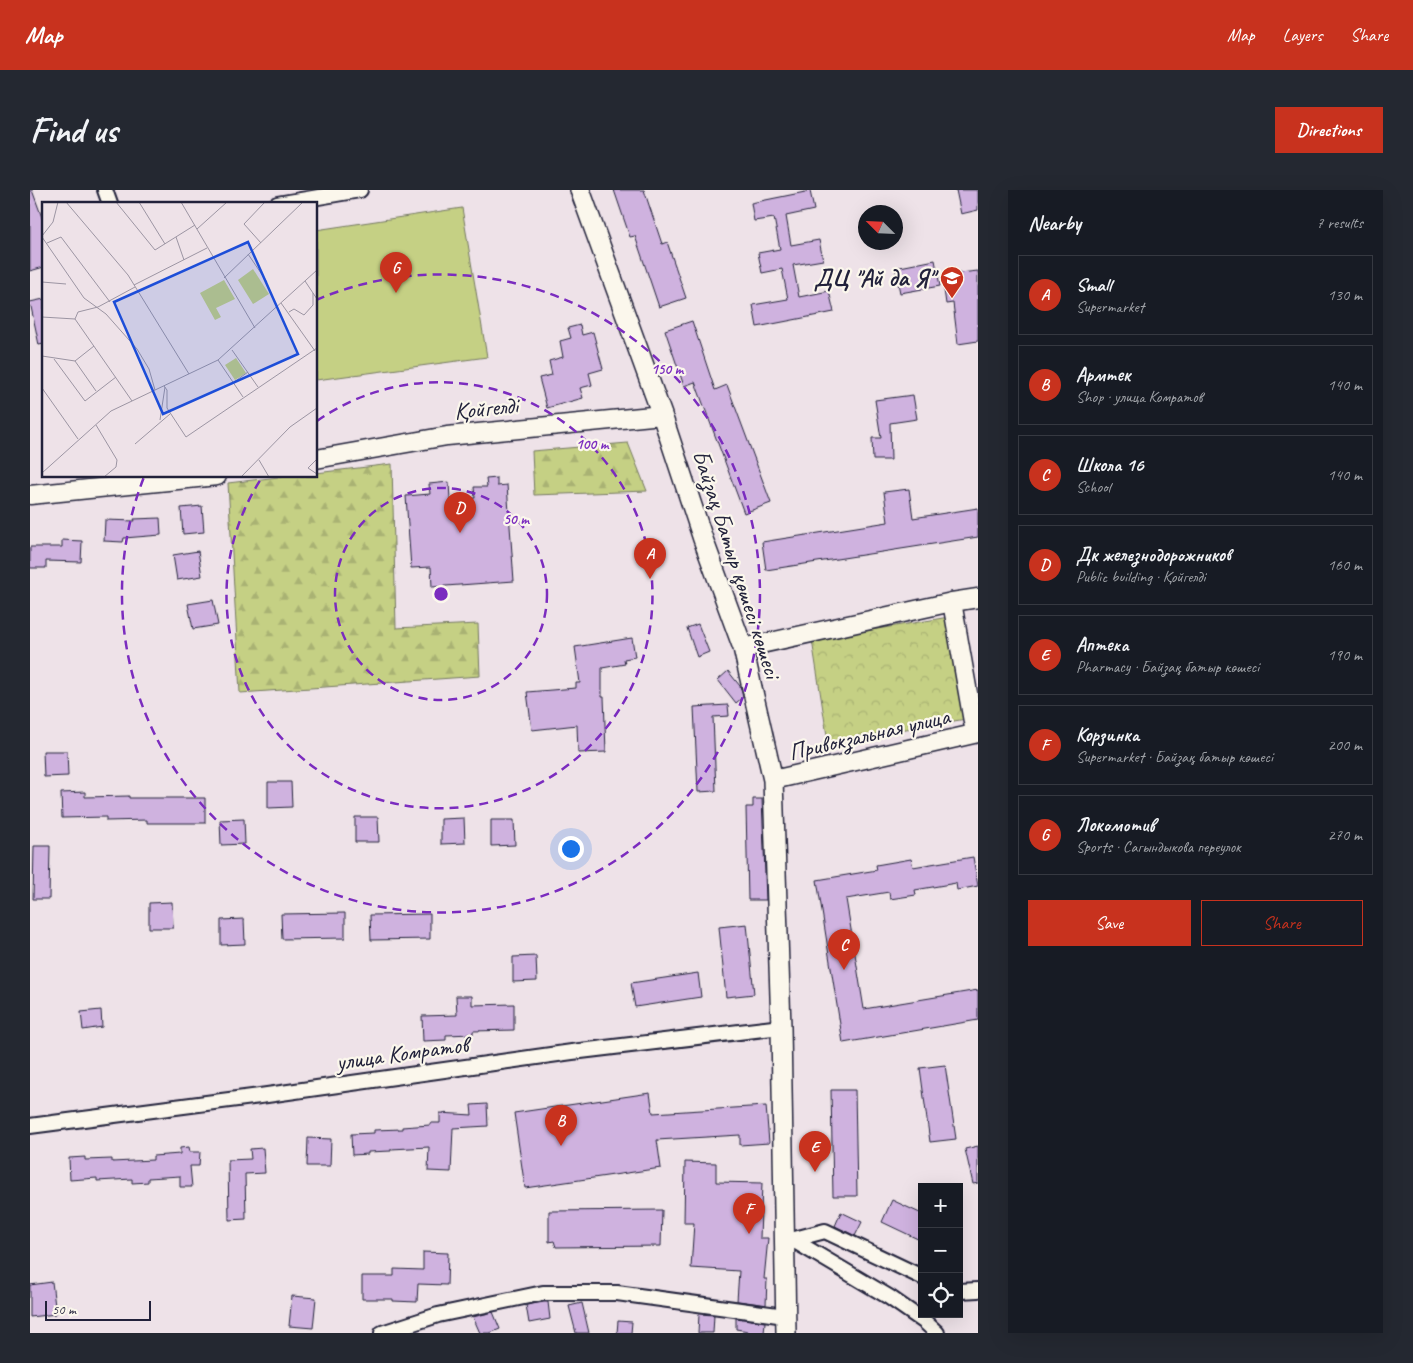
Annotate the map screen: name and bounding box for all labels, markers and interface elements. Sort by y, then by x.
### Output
text: Map [25,20,62,50]
text: Map [1227,24,1255,46]
text: Layers [1283,24,1322,46]
text: Share [1350,24,1388,46]
button: Directions [1275,107,1383,153]
text: Find us [30,108,117,153]
inset map [42,202,318,478]
north arrow [858,205,903,250]
text: Nearby [1028,210,1081,236]
text: 7 results [1316,213,1363,233]
pin: G [380,252,412,293]
place label: ДЦ "Ай да Я" [814,263,939,293]
school or university icon: ДЦ "Ай да Я" [939,265,965,299]
text: Small [1076,273,1111,297]
text: A [1041,285,1049,305]
text: 130 m [1328,285,1362,305]
text: Supermarket [1076,297,1144,317]
text: 150 m [651,360,685,379]
text: Армтек [1076,363,1130,387]
text: B [1041,375,1049,395]
text: 140 m [1328,375,1362,395]
text: Shop · улица Комратов [1076,387,1203,407]
street label: Қойгелді [452,389,522,426]
text: 100 m [576,435,610,454]
street label: Байзақ Батыр қөшесі көшесі [685,446,789,685]
text: Школа 16 [1076,453,1143,477]
text: C [1041,465,1049,485]
text: 140 m [1328,465,1362,485]
text: School [1076,477,1110,497]
pin: D [444,492,476,533]
text: 50 m [503,510,530,529]
pin: A [634,538,666,579]
text: Дк железнодорожников [1076,543,1231,567]
text: D [1040,555,1050,575]
text: 160 m [1328,555,1362,575]
text: Public building · Қойгелді [1076,567,1206,587]
centre of rings [432,585,450,603]
text: Аптека [1076,633,1129,657]
text: E [1041,645,1049,665]
text: 190 m [1328,645,1362,665]
text: Pharmacy · Байзақ батыр көшесі [1076,657,1259,677]
street label: Привокзальная улица [786,701,954,768]
text: Корзинка [1076,723,1139,747]
text: F [1041,735,1049,755]
text: 200 m [1328,735,1362,755]
text: Supermarket · Байзақ батыр көшесі [1076,747,1273,767]
text: Локомотив [1076,813,1155,837]
text: G [1041,825,1049,845]
text: 270 m [1328,825,1362,845]
your location [558,836,584,862]
text: Sports · Сагындыкова переулок [1076,837,1241,857]
button: Save [1028,900,1191,946]
button: Share [1201,900,1363,946]
pin: C [828,929,860,970]
street label: улица Комратов [332,1028,474,1077]
pin: B [545,1105,577,1146]
pin: E [799,1131,831,1172]
map controls [918,1183,963,1318]
button: + [918,1183,963,1228]
pin: F [733,1193,765,1234]
button: − [918,1228,963,1273]
button: locate [918,1273,963,1318]
scale bar [45,1298,151,1321]
text: 50 m [52,1301,76,1318]

